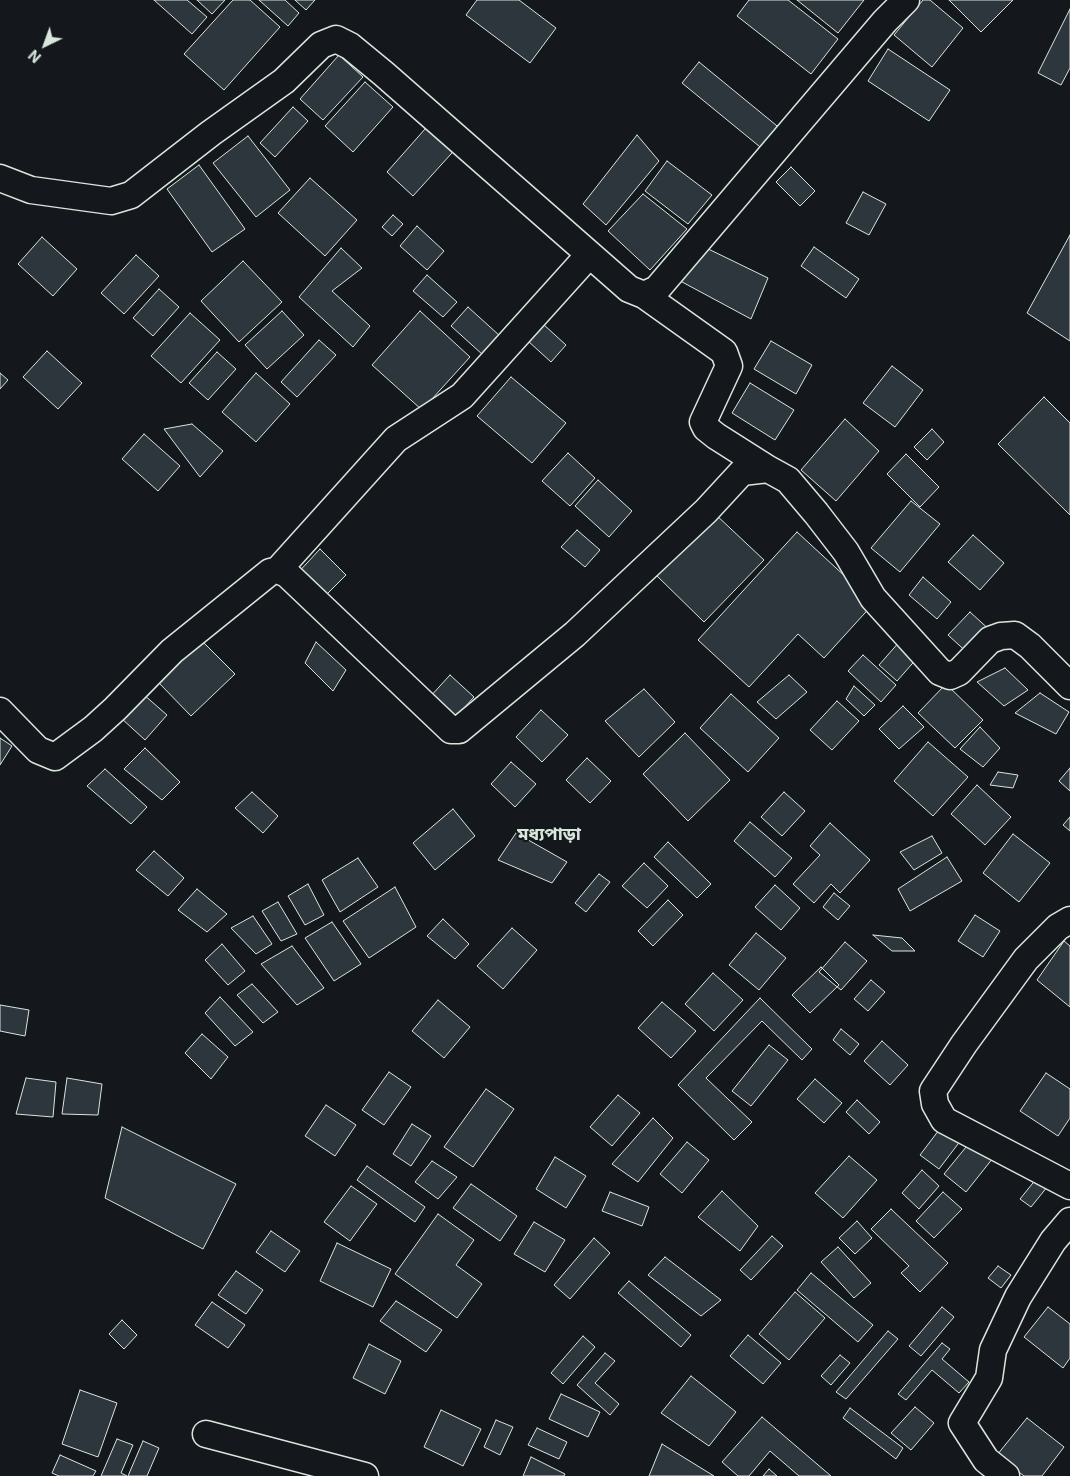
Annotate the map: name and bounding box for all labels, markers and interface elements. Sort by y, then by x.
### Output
north arrow [20,20,70,70]
text: N [25,47,44,66]
district label: মধ্যপাড়া [517,824,581,846]

